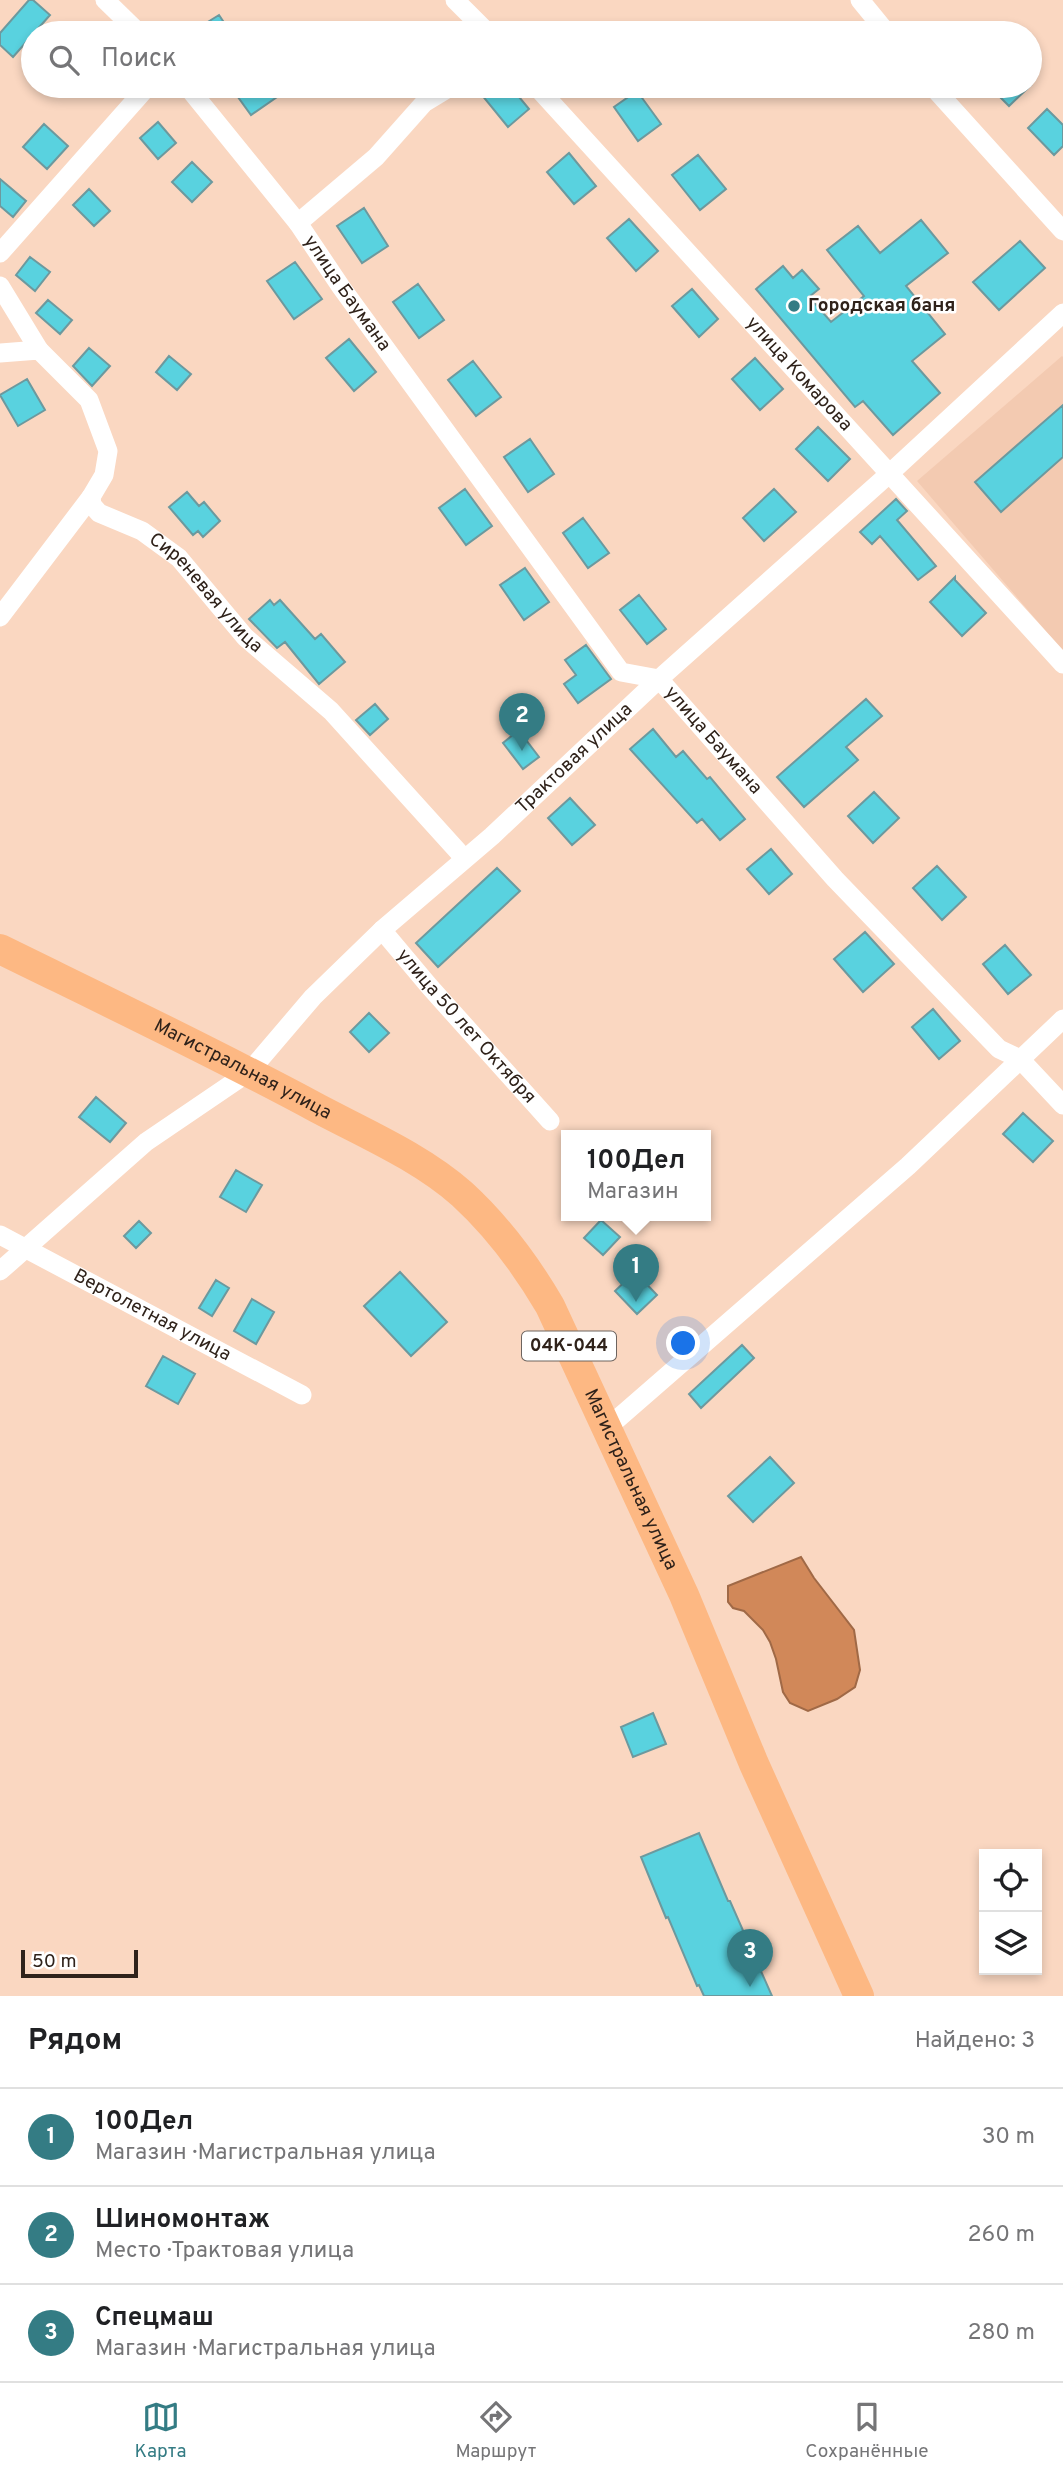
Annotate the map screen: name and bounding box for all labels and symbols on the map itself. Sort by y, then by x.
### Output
street label: улица Баумана [298,231,396,356]
place label: Городская баня [808,294,955,318]
marker: Городская баня [786,298,802,314]
street label: улица Комарова [740,312,857,437]
street label: Сиреневая улица [144,528,267,659]
street label: улица Баумана [659,681,767,800]
pin: 2 [499,693,545,751]
street label: Трактовая улица [511,698,638,819]
street label: улица 50 лет Октября [391,944,541,1109]
street label: Магистральная улица [150,1014,336,1125]
pin: 1 [613,1244,659,1302]
street label: Вертолетная улица [69,1264,235,1367]
your location [666,1326,700,1360]
road number: 04К-044 [522,1331,616,1360]
street label: Магистральная улица [578,1385,683,1574]
pin: 3 [727,1929,773,1987]
scale bar [21,1947,138,1979]

